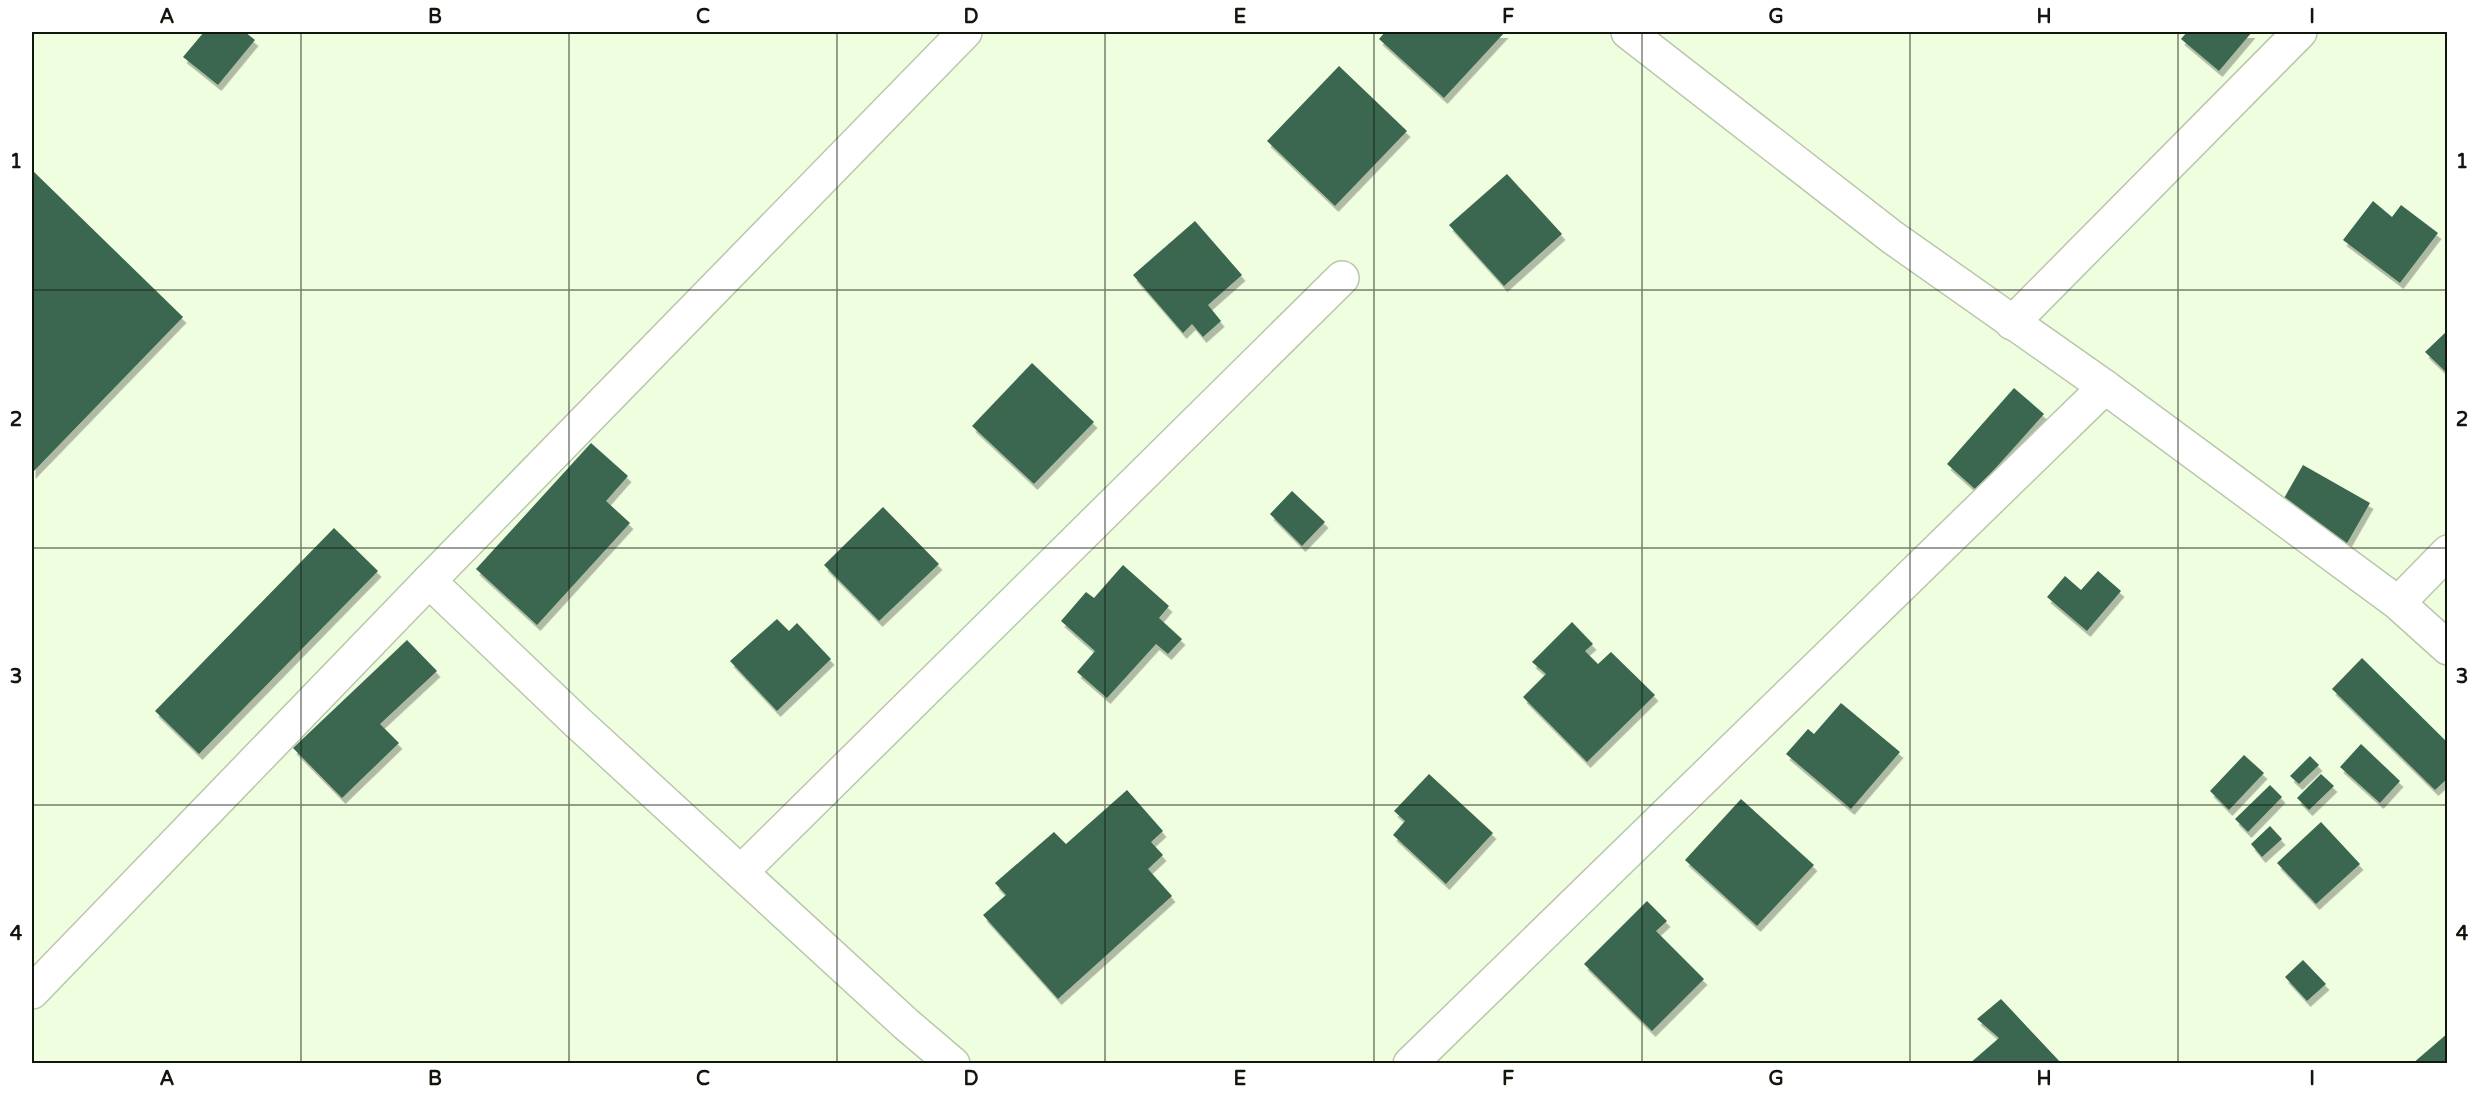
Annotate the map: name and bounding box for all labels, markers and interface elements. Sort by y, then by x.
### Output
text: A [160,5,175,29]
text: B [428,5,442,29]
text: C [696,5,710,29]
text: D [963,5,979,29]
text: E [1234,5,1247,29]
text: F [1502,5,1514,29]
text: G [1768,5,1784,29]
text: H [2036,5,2052,29]
text: I [2309,5,2315,29]
text: 1 [10,150,22,174]
text: 1 [2456,150,2468,174]
text: 2 [10,408,22,432]
text: 2 [2456,408,2468,432]
text: 3 [10,665,22,689]
text: 3 [2456,665,2468,689]
text: 4 [10,922,23,946]
text: 4 [2456,922,2469,946]
text: A [160,1067,175,1091]
text: B [428,1067,442,1091]
text: C [696,1067,710,1091]
text: D [963,1067,979,1091]
text: E [1234,1067,1247,1091]
text: F [1502,1067,1514,1091]
text: G [1768,1067,1784,1091]
text: H [2036,1067,2052,1091]
text: I [2309,1067,2315,1091]

